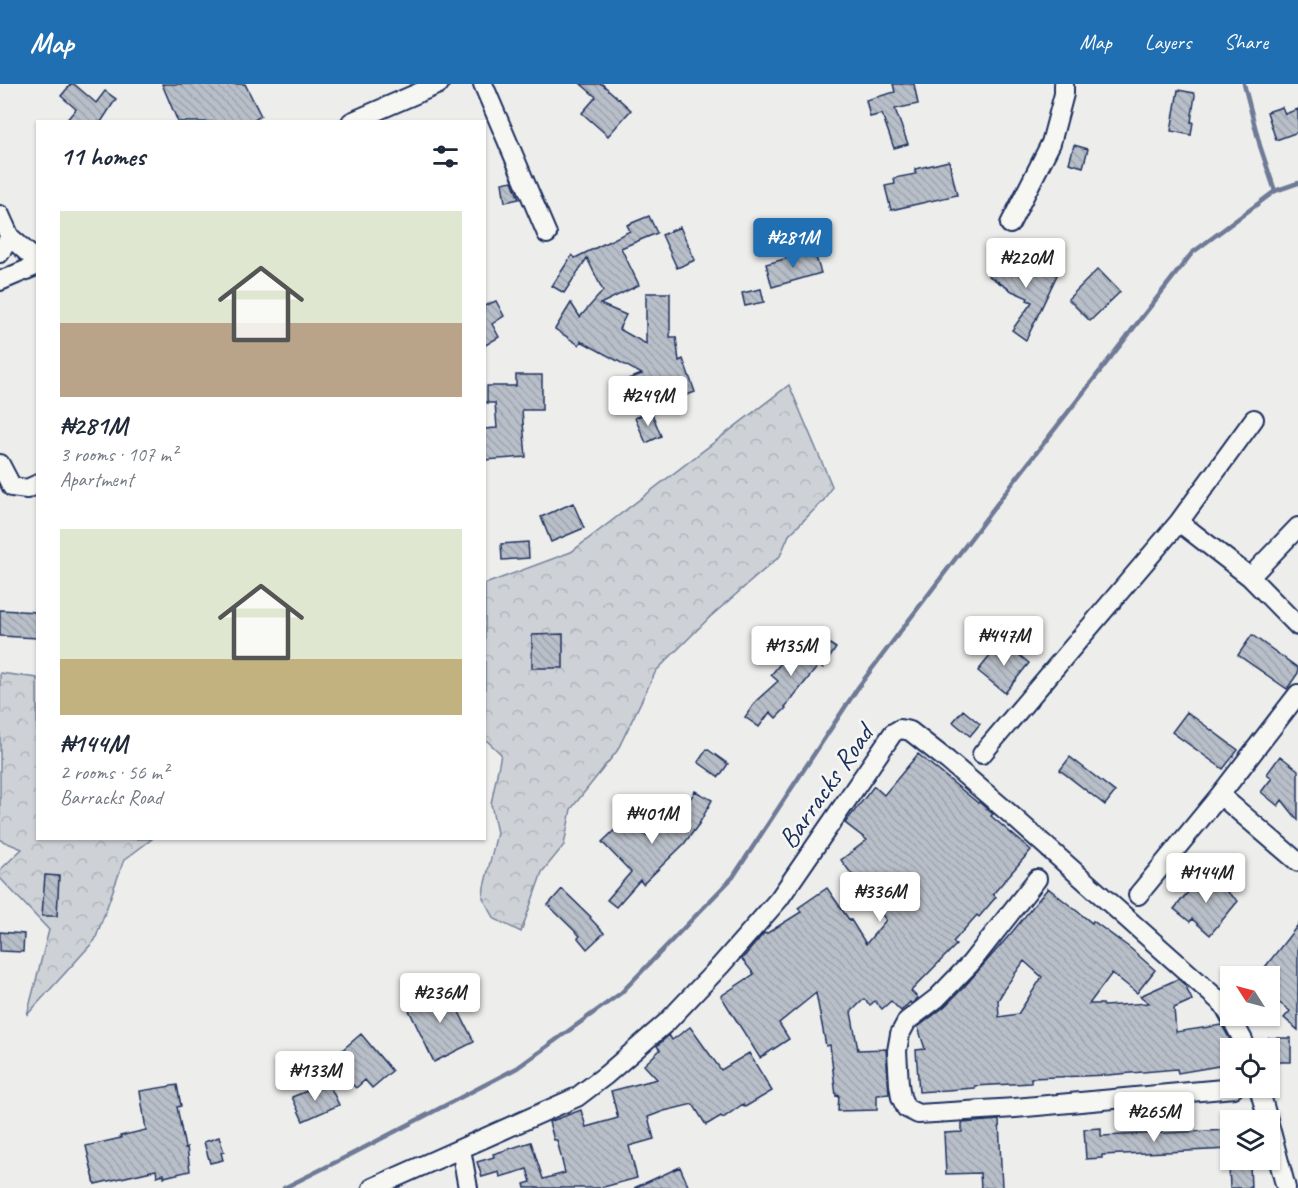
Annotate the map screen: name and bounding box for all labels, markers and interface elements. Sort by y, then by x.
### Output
text: Map [30,25,73,60]
text: Map [1079,29,1112,55]
text: Layers [1145,29,1191,55]
text: Share [1224,29,1268,55]
text: 11 homes [60,140,145,173]
icon: filters [429,140,462,173]
pin: ₦281M [751,218,835,269]
text: ₦281M [767,225,819,250]
pin: ₦220M [984,238,1068,289]
text: ₦220M [1000,245,1052,270]
icon: home [207,250,315,358]
pin: ₦249M [606,376,690,427]
text: ₦249M [622,383,674,408]
text: ₦281M [60,409,127,442]
text: 3 rooms · 107 m² [60,442,177,467]
text: Apartment [60,467,133,492]
icon: home [207,568,315,676]
pin: ₦447M [962,616,1046,667]
text: ₦447M [978,623,1030,648]
pin: ₦135M [749,626,833,677]
text: ₦135M [765,633,817,658]
street label: Barracks Road [770,714,883,855]
text: ₦144M [60,727,127,760]
text: 2 rooms · 56 m² [60,760,168,785]
text: Barracks Road [60,785,162,810]
pin: ₦401M [610,794,694,845]
text: ₦401M [626,801,678,826]
pin: ₦144M [1164,853,1248,904]
text: ₦144M [1180,860,1232,885]
pin: ₦336M [838,872,922,923]
text: ₦336M [854,879,906,904]
north arrow [1220,966,1280,1026]
map controls [1220,966,1280,1170]
pin: ₦236M [398,973,482,1024]
text: ₦236M [414,980,466,1005]
button: locate [1220,1038,1280,1098]
pin: ₦133M [273,1051,357,1102]
text: ₦133M [289,1058,341,1083]
pin: ₦265M [1112,1092,1196,1143]
text: ₦265M [1128,1099,1180,1124]
button: layers [1220,1110,1280,1170]

